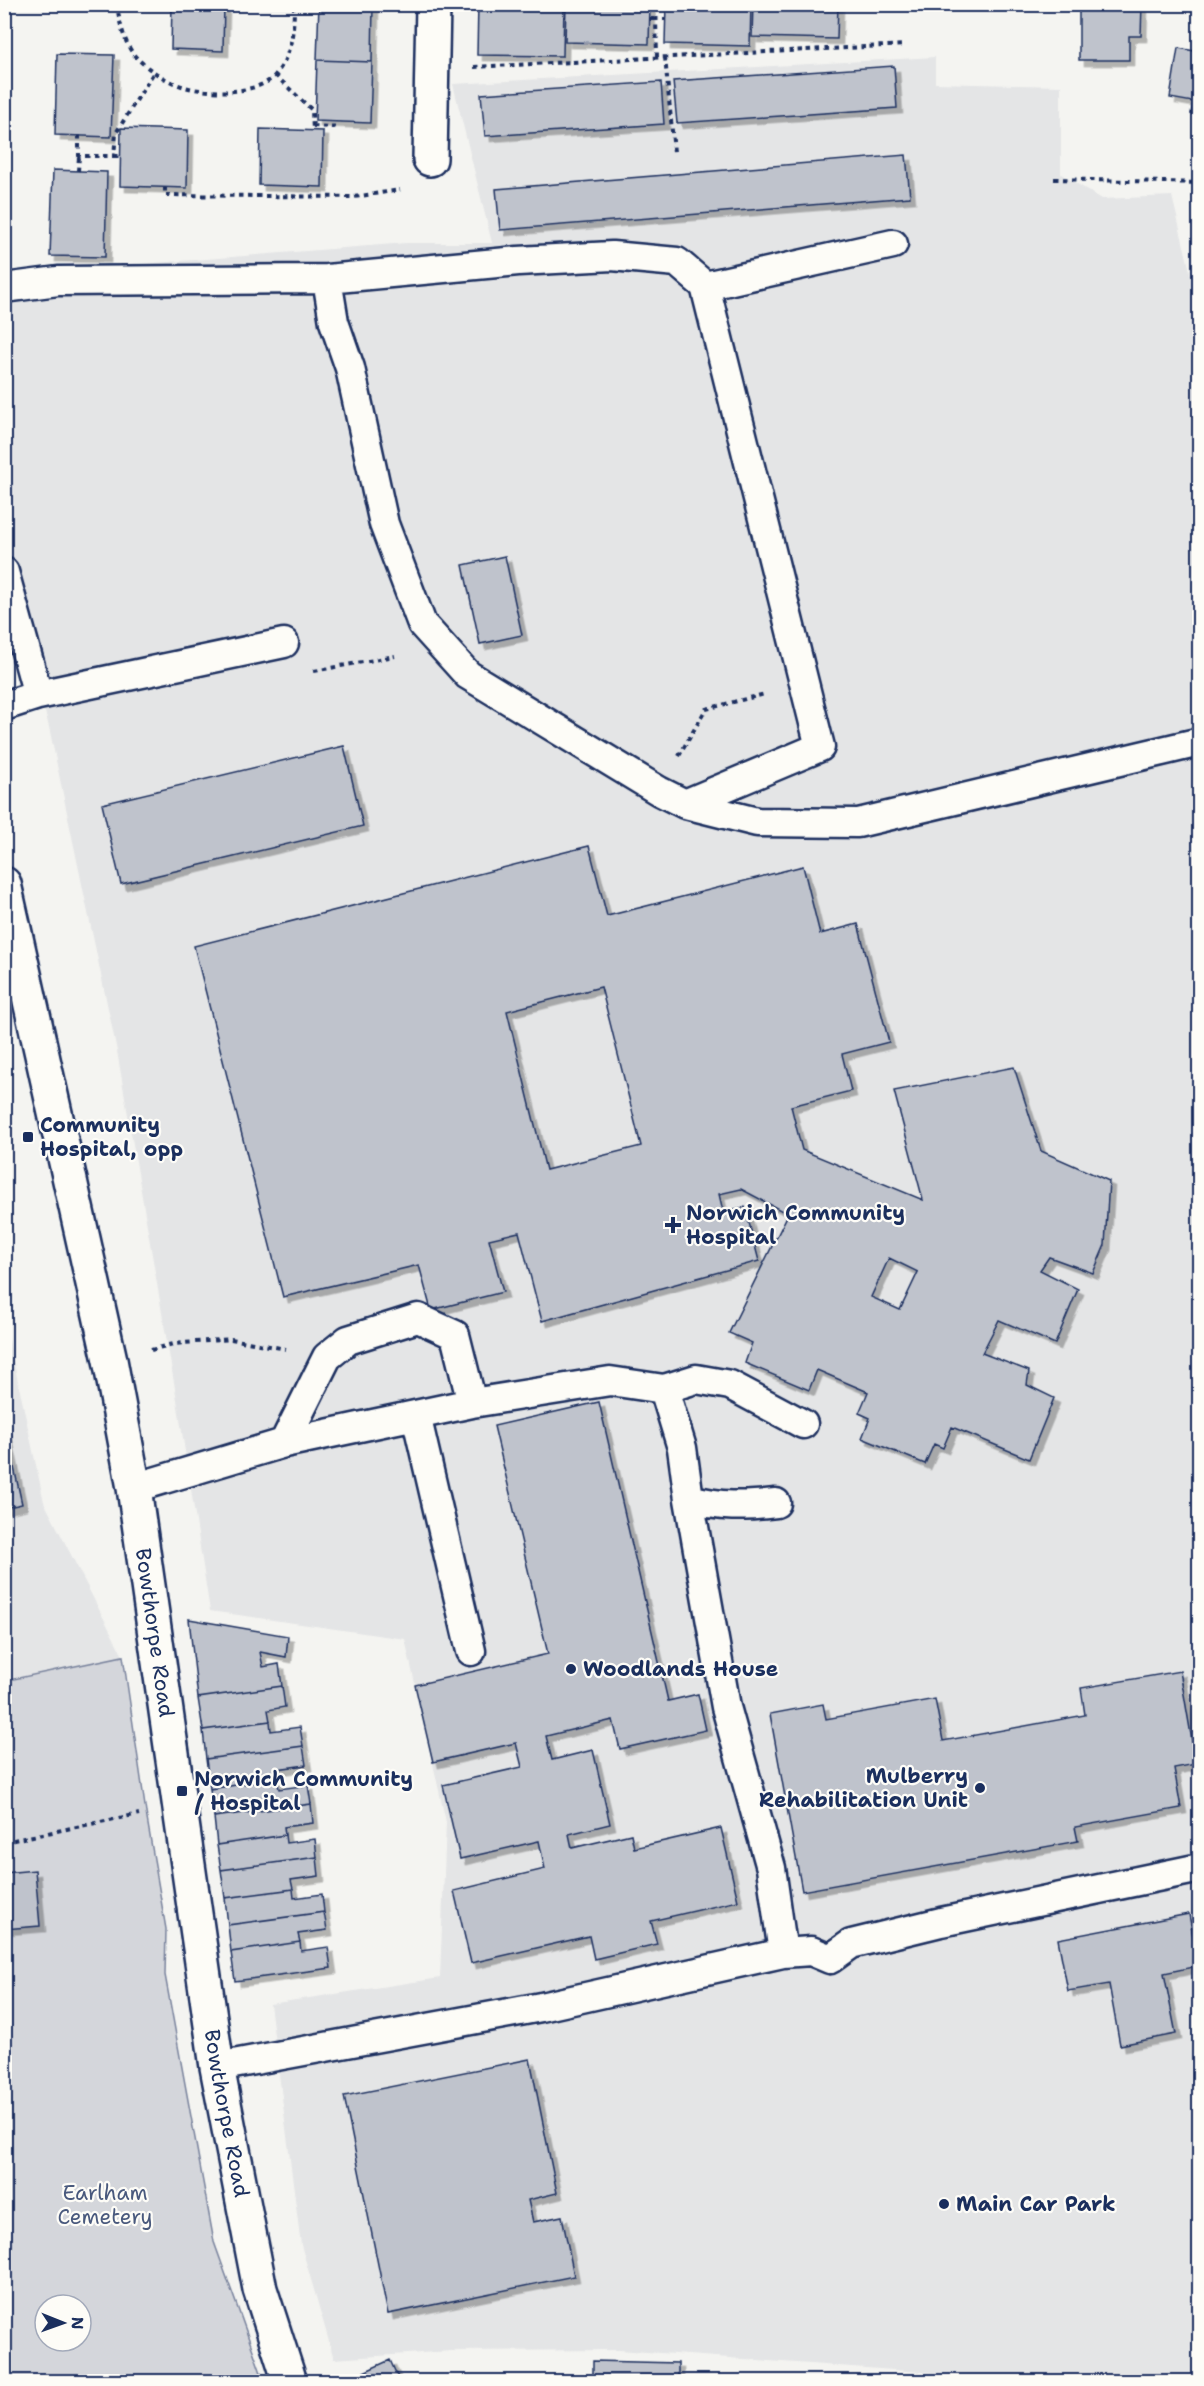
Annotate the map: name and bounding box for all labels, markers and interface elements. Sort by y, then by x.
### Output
place label: Community Hospital, opp [40,1111,183,1163]
marker: Community Hospital, opp [21,1130,35,1144]
place label: Norwich Community Hospital [686,1199,905,1251]
marker: Norwich Community Hospital [664,1216,682,1234]
street label: Bowthorpe Road [129,1546,181,1719]
place label: Woodlands House [583,1655,778,1683]
marker: Woodlands House [564,1662,578,1676]
place label: Mulberry Rehabilitation Unit [759,1762,968,1814]
place label: Norwich Community / Hospital [194,1765,413,1817]
marker: Mulberry Rehabilitation Unit [973,1781,987,1795]
marker: Norwich Community / Hospital [175,1784,189,1798]
street label: Bowthorpe Road [198,2027,256,2200]
park label: Earlham Cemetery [57,2179,153,2231]
place label: Main Car Park [956,2190,1116,2218]
marker: Main Car Park [937,2197,951,2211]
north arrow [33,2293,93,2353]
text: N [67,2317,88,2330]

